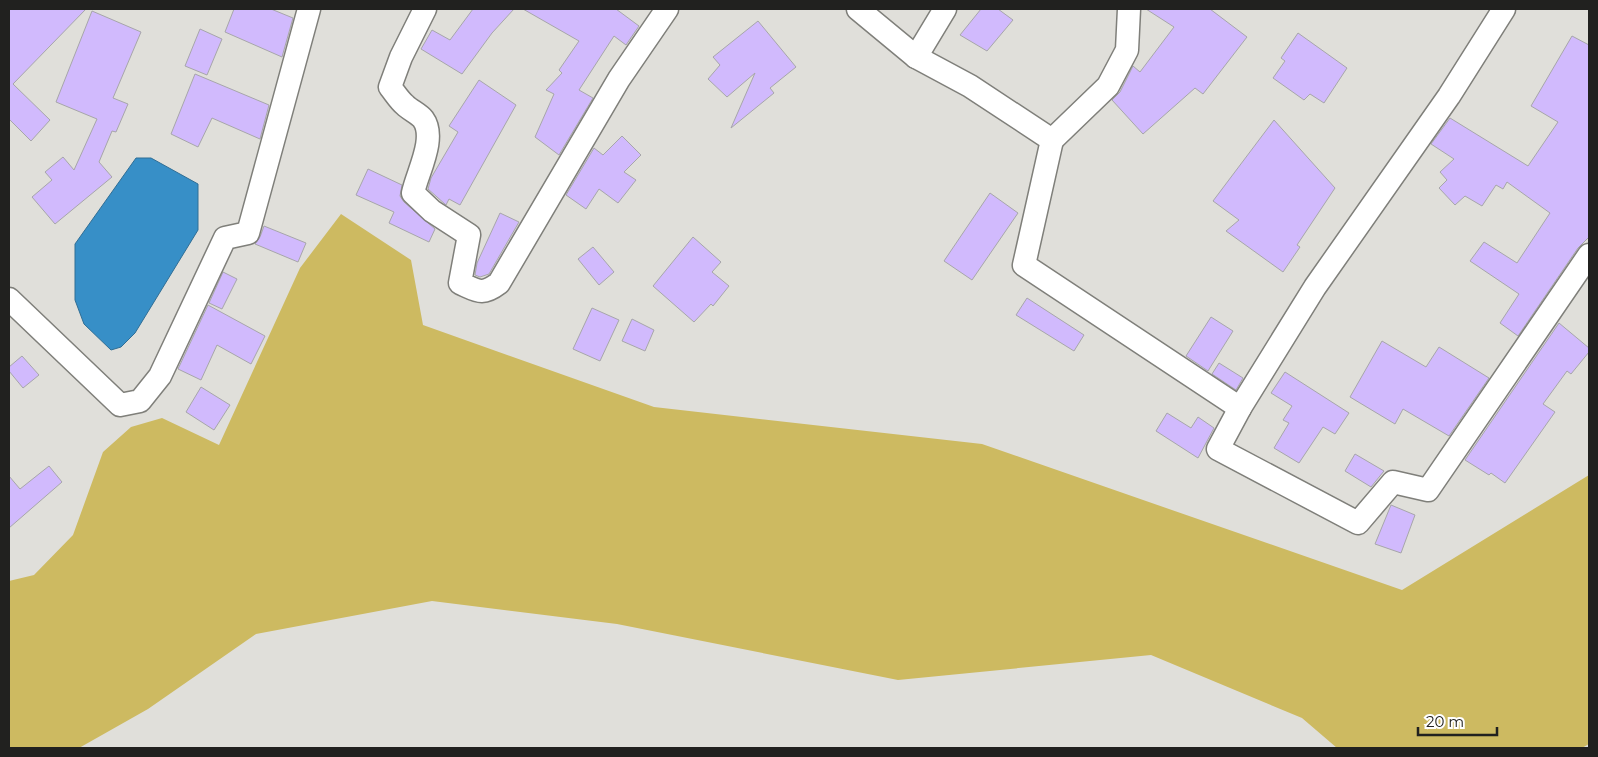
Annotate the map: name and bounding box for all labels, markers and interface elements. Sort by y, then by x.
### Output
scale bar [1418,704,1497,736]
text: 20 m [1426,712,1464,731]

